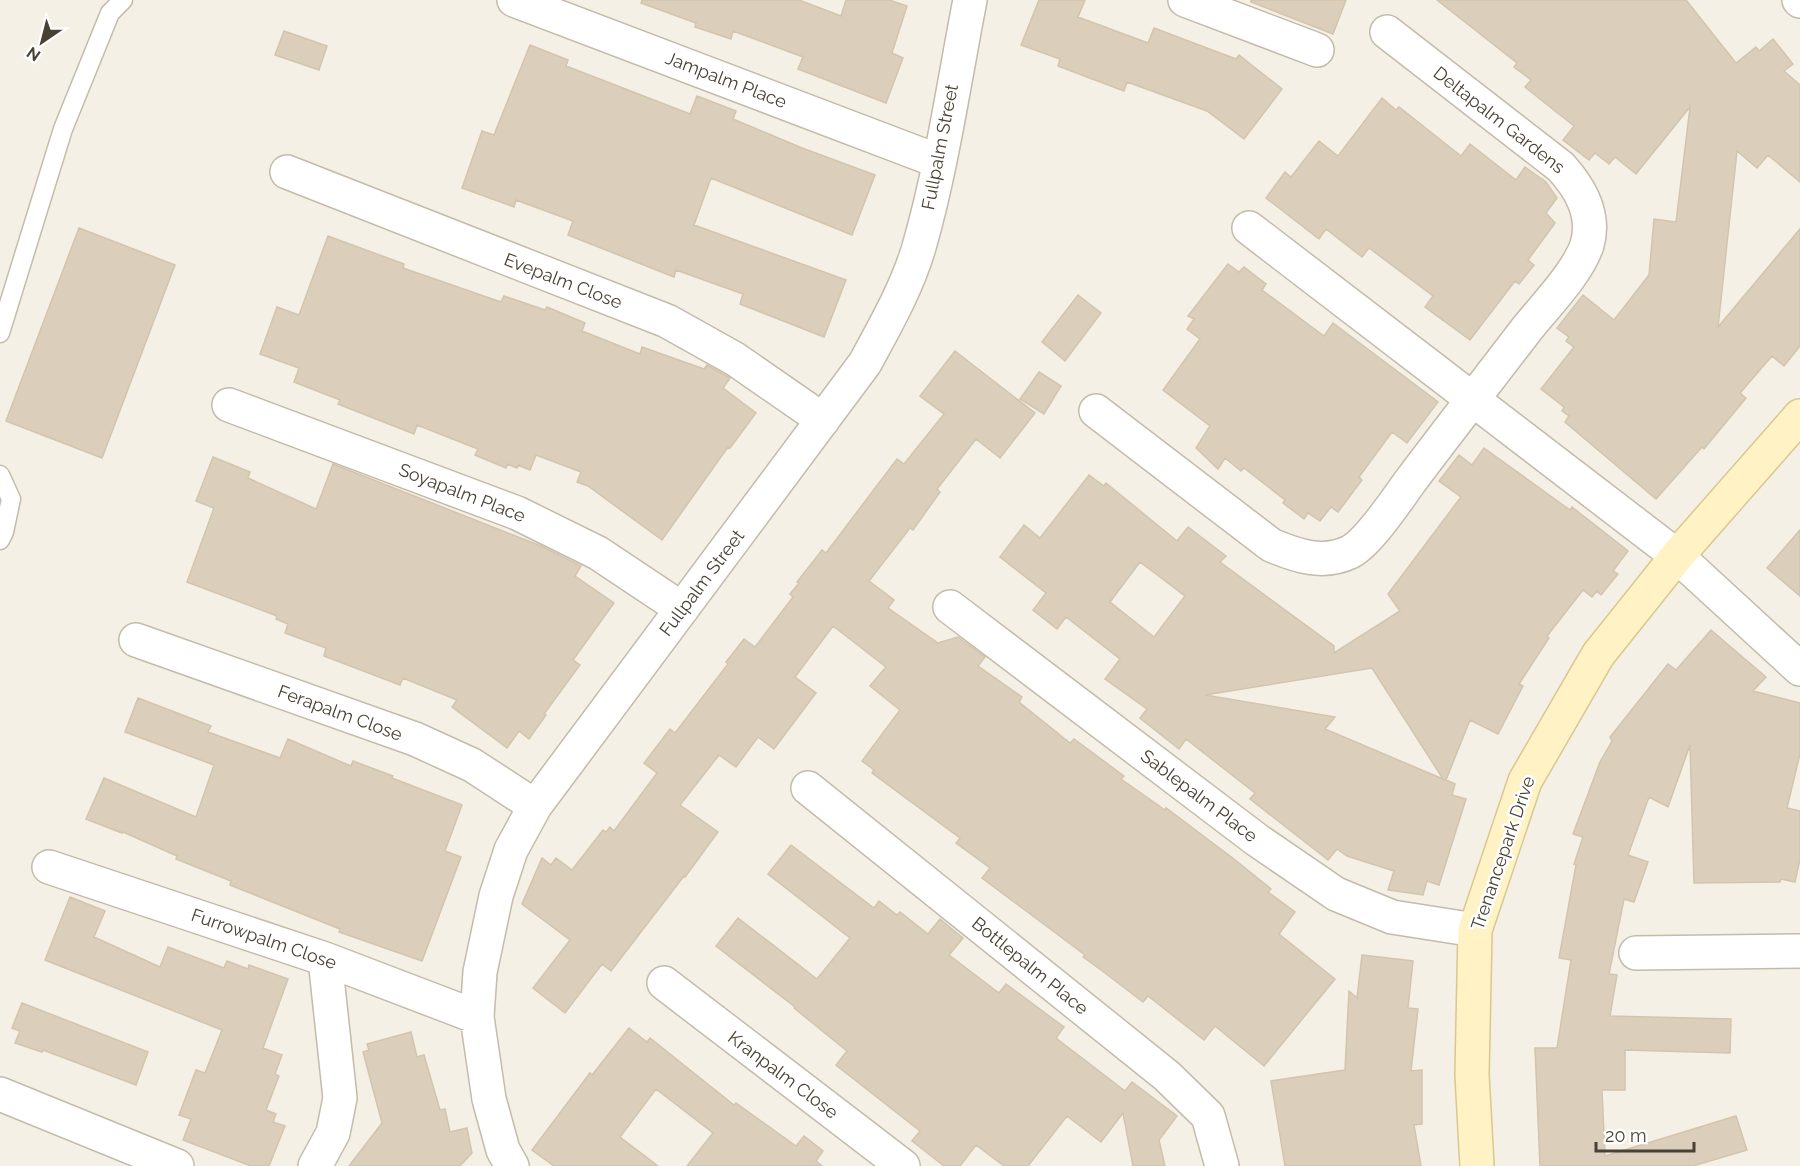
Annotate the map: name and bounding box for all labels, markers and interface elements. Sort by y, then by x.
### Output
north arrow [12,12,72,72]
text: N [23,43,44,65]
street label: Jampalm Place [663,47,790,112]
street label: Deltapalm Gardens [1429,62,1569,178]
street label: Fullpalm Street [917,82,962,211]
street label: Evepalm Close [501,248,626,313]
street label: Soyapalm Place [396,459,529,526]
street label: Fullpalm Street [655,526,748,640]
street label: Ferapalm Close [275,680,406,745]
street label: Sablepalm Place [1137,745,1262,847]
street label: Trenancepark Drive [1466,773,1539,933]
street label: Furrowpalm Close [189,904,340,973]
street label: Bottlepalm Place [968,912,1093,1019]
street label: Kranpalm Close [724,1026,843,1123]
scale bar [1596,1115,1694,1153]
text: 20 m [1605,1125,1647,1146]

